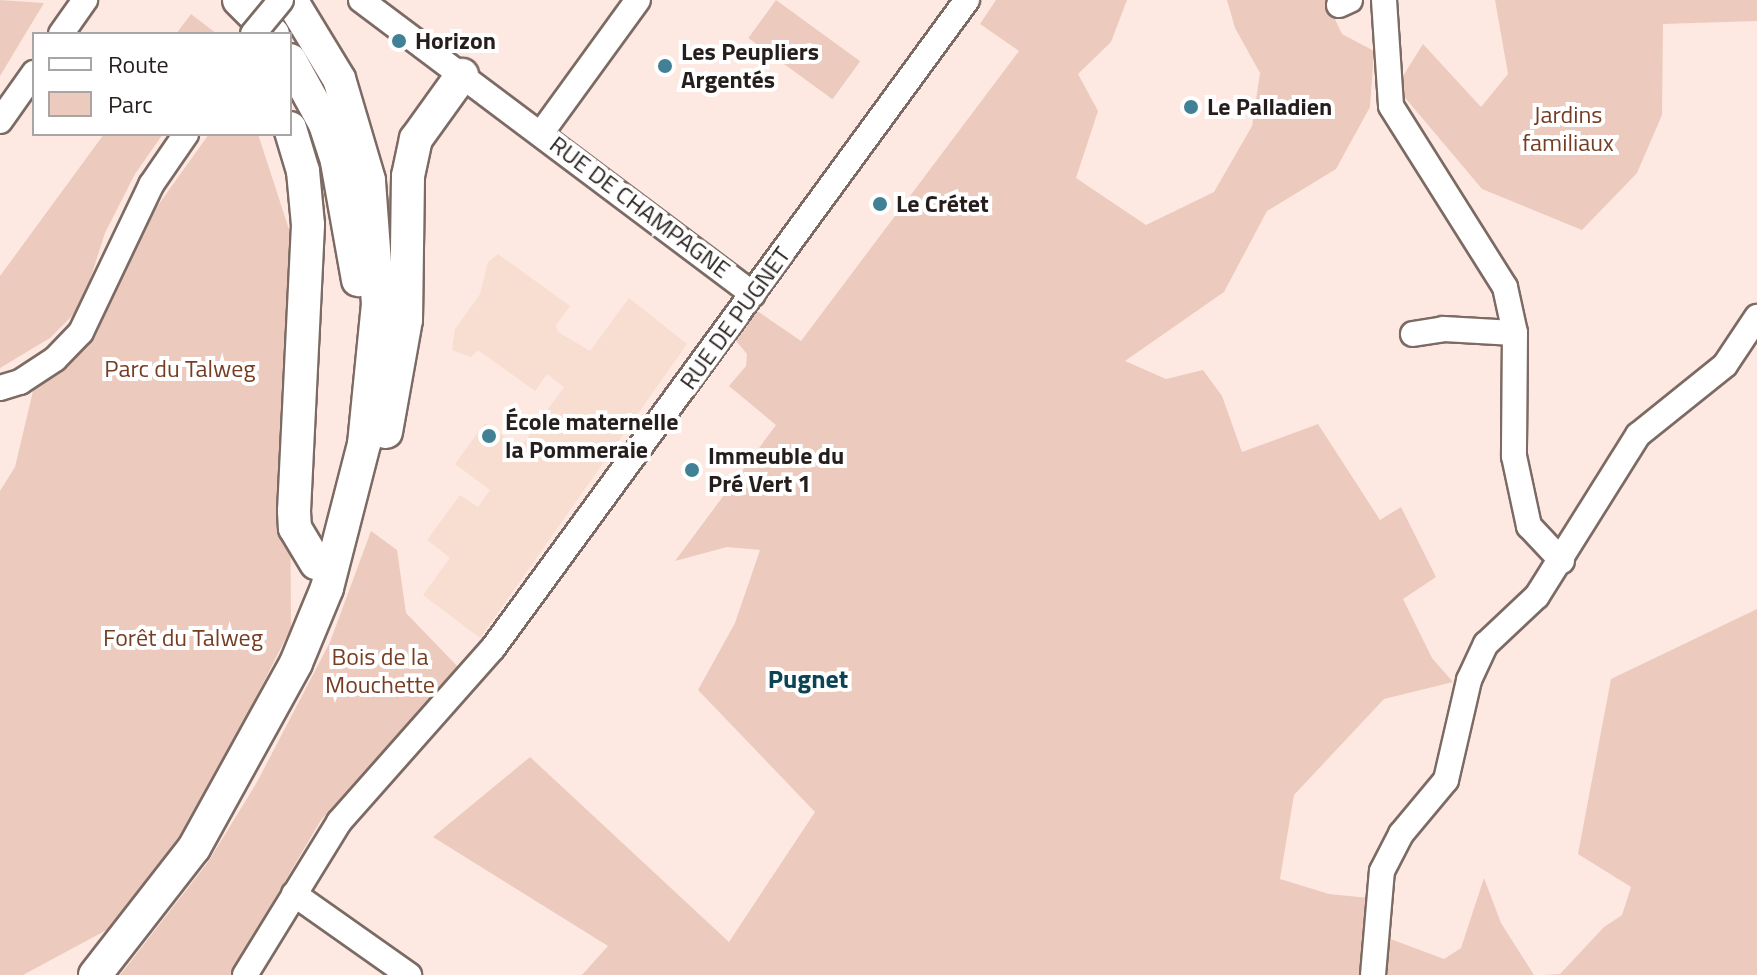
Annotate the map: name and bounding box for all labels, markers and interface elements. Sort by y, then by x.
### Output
place label: Horizon [415,27,496,55]
legend [32,32,292,136]
marker: Horizon [390,32,408,50]
place label: Les Peupliers Argentés [681,38,819,94]
text: Route [108,46,169,82]
marker: Les Peupliers Argentés [656,57,674,75]
text: Parc [108,86,153,122]
place label: Le Palladien [1207,93,1332,121]
marker: Le Palladien [1182,98,1200,116]
park label: Jardins familiaux [1522,101,1614,157]
street label: RUE DE CHAMPAGNE [544,130,736,284]
place label: Le Crétet [896,190,989,218]
marker: Le Crétet [871,195,889,213]
street label: RUE DE PUGNET [674,241,796,395]
park label: Parc du Talweg [104,355,256,383]
place label: École maternelle la Pommeraie [505,408,679,464]
marker: École maternelle la Pommeraie [480,427,498,445]
place label: Immeuble du Pré Vert 1 [708,442,844,498]
marker: Immeuble du Pré Vert 1 [683,461,701,479]
park label: Forêt du Talweg [103,624,263,652]
park label: Bois de la Mouchette [325,643,435,699]
district label: Pugnet [768,663,848,695]

